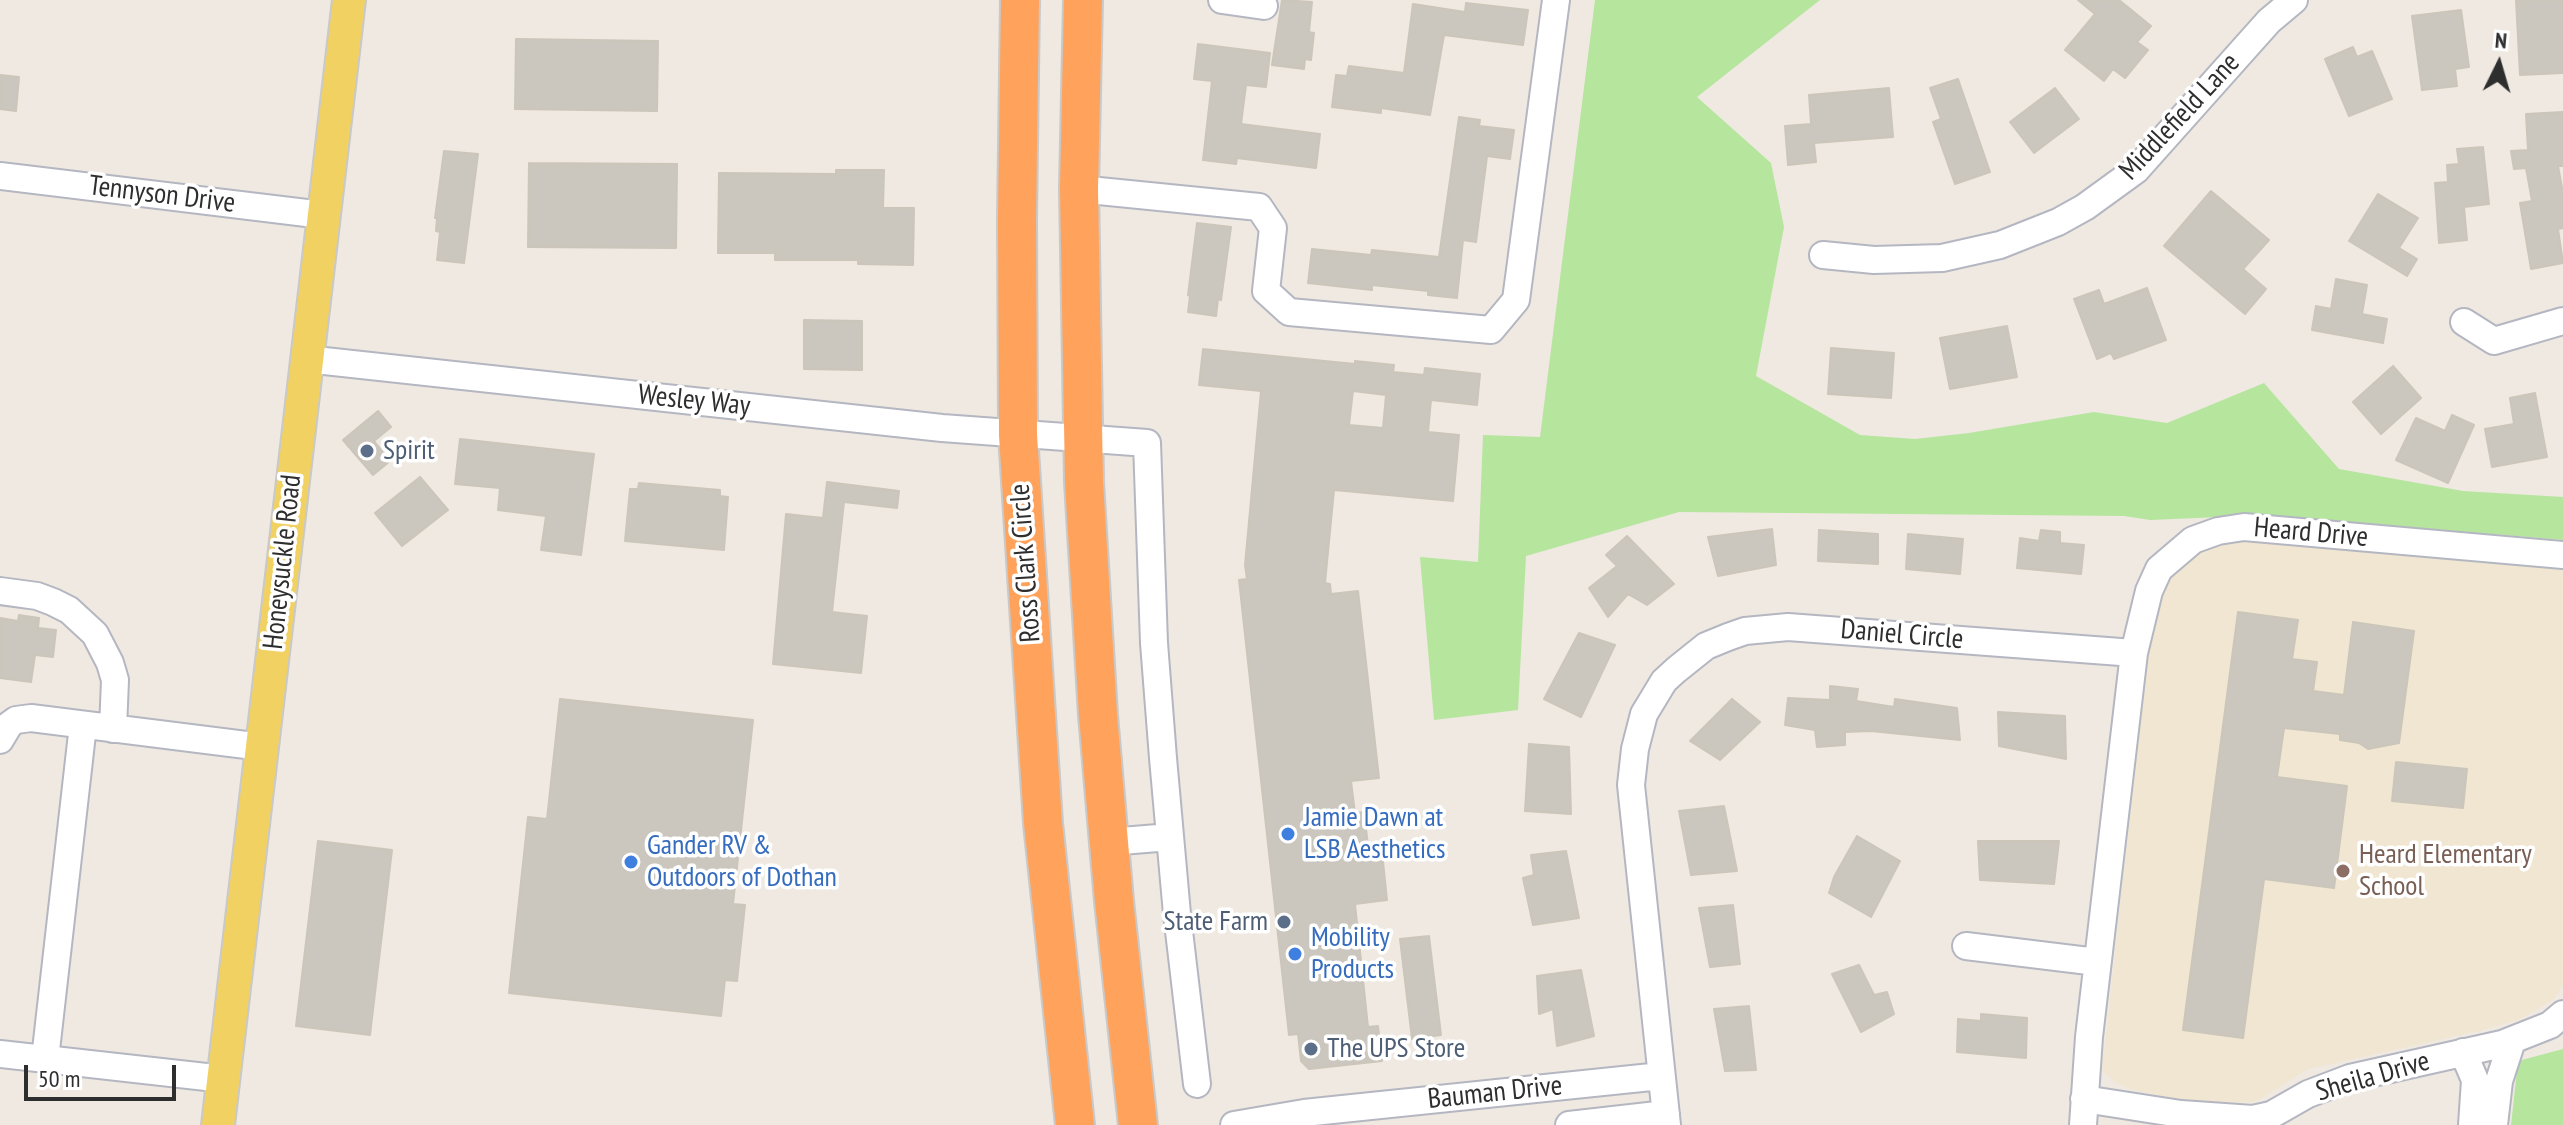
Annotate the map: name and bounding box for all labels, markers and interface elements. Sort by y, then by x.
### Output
north arrow [2459,24,2539,104]
text: N [2494,26,2508,55]
street label: Middlefield Lane [2113,47,2247,187]
street label: Tennyson Drive [87,169,237,221]
street label: Wesley Way [636,378,752,424]
place label: Spirit [383,434,435,468]
marker: Spirit [358,442,376,460]
street label: Honeysuckle Road [257,473,309,651]
street label: Ross Clark Circle [1004,483,1048,643]
street label: Heard Drive [2253,511,2369,555]
street label: Daniel Circle [1839,613,1965,657]
place label: Jamie Dawn at LSB Aesthetics [1304,801,1445,867]
marker: Jamie Dawn at LSB Aesthetics [1279,825,1297,843]
place label: Gander RV & Outdoors of Dothan [647,829,837,895]
place label: Heard Elementary School [2359,838,2532,904]
marker: Gander RV & Outdoors of Dothan [622,853,640,871]
marker: Heard Elementary School [2334,862,2352,880]
place label: State Farm [1163,905,1268,939]
marker: State Farm [1275,913,1293,931]
place label: Mobility Products [1311,921,1394,987]
marker: Mobility Products [1286,945,1304,963]
place label: The UPS Store [1327,1032,1465,1066]
marker: The UPS Store [1302,1040,1320,1058]
street label: Sheila Drive [2312,1045,2434,1109]
scale bar [28,1049,180,1099]
text: 50 m [38,1063,80,1094]
street label: Bauman Drive [1426,1069,1564,1117]

